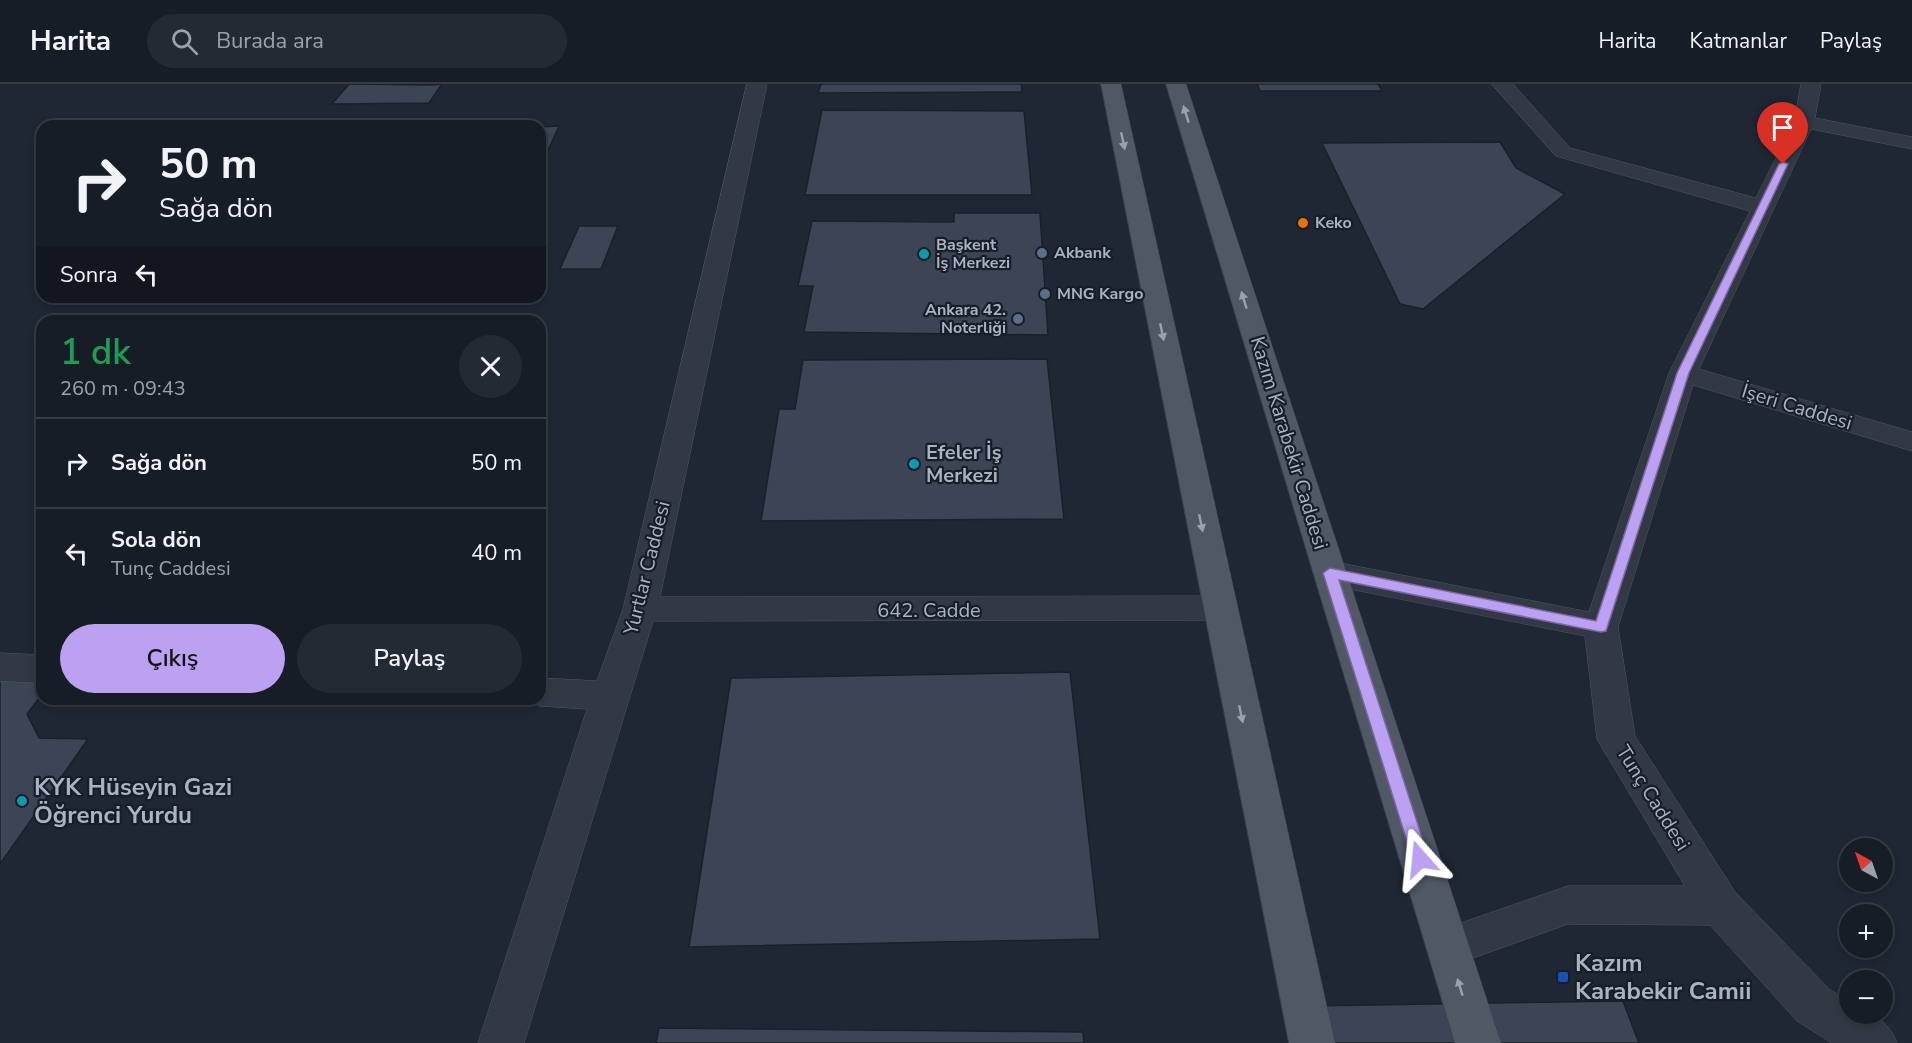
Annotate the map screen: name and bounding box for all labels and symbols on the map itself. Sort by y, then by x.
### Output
pin [1757,102,1808,164]
one-way arrow [1181,105,1190,123]
one-way arrow [1118,132,1128,151]
place label: Keko [1315,212,1352,234]
marker: Keko [1296,216,1310,230]
place label: Başkent İş Merkezi [936,234,1010,274]
place label: Akbank [1054,242,1111,264]
marker: Akbank [1035,246,1049,260]
marker: Başkent İş Merkezi [917,247,931,261]
place label: MNG Kargo [1057,283,1143,305]
marker: MNG Kargo [1038,287,1052,301]
one-way arrow [1239,291,1248,309]
place label: Ankara 42. Noterliği [925,299,1006,339]
marker: Ankara 42. Noterliği [1011,312,1025,326]
one-way arrow [1158,323,1167,342]
street label: Kazım Karabekir Caddesi [1244,333,1334,553]
street label: İşeri Caddesi [1738,377,1856,437]
place label: Efeler İş Merkezi [926,439,1002,489]
marker: Efeler İş Merkezi [907,457,921,471]
street label: Yurtlar Caddesi [617,498,677,639]
one-way arrow [1197,514,1206,533]
street label: 642. Cadde [877,597,981,624]
one-way arrow [1237,705,1246,724]
street label: Tunç Caddesi [1610,740,1696,856]
place label: KYK Hüseyin Gazi Öğrenci Yurdu [34,771,232,831]
marker: KYK Hüseyin Gazi Öğrenci Yurdu [15,794,29,808]
position arrow [1388,827,1452,891]
north arrow [1839,838,1893,892]
place label: Kazım Karabekir Camii [1575,947,1751,1007]
marker: Kazım Karabekir Camii [1556,970,1570,984]
one-way arrow [1455,978,1464,996]

